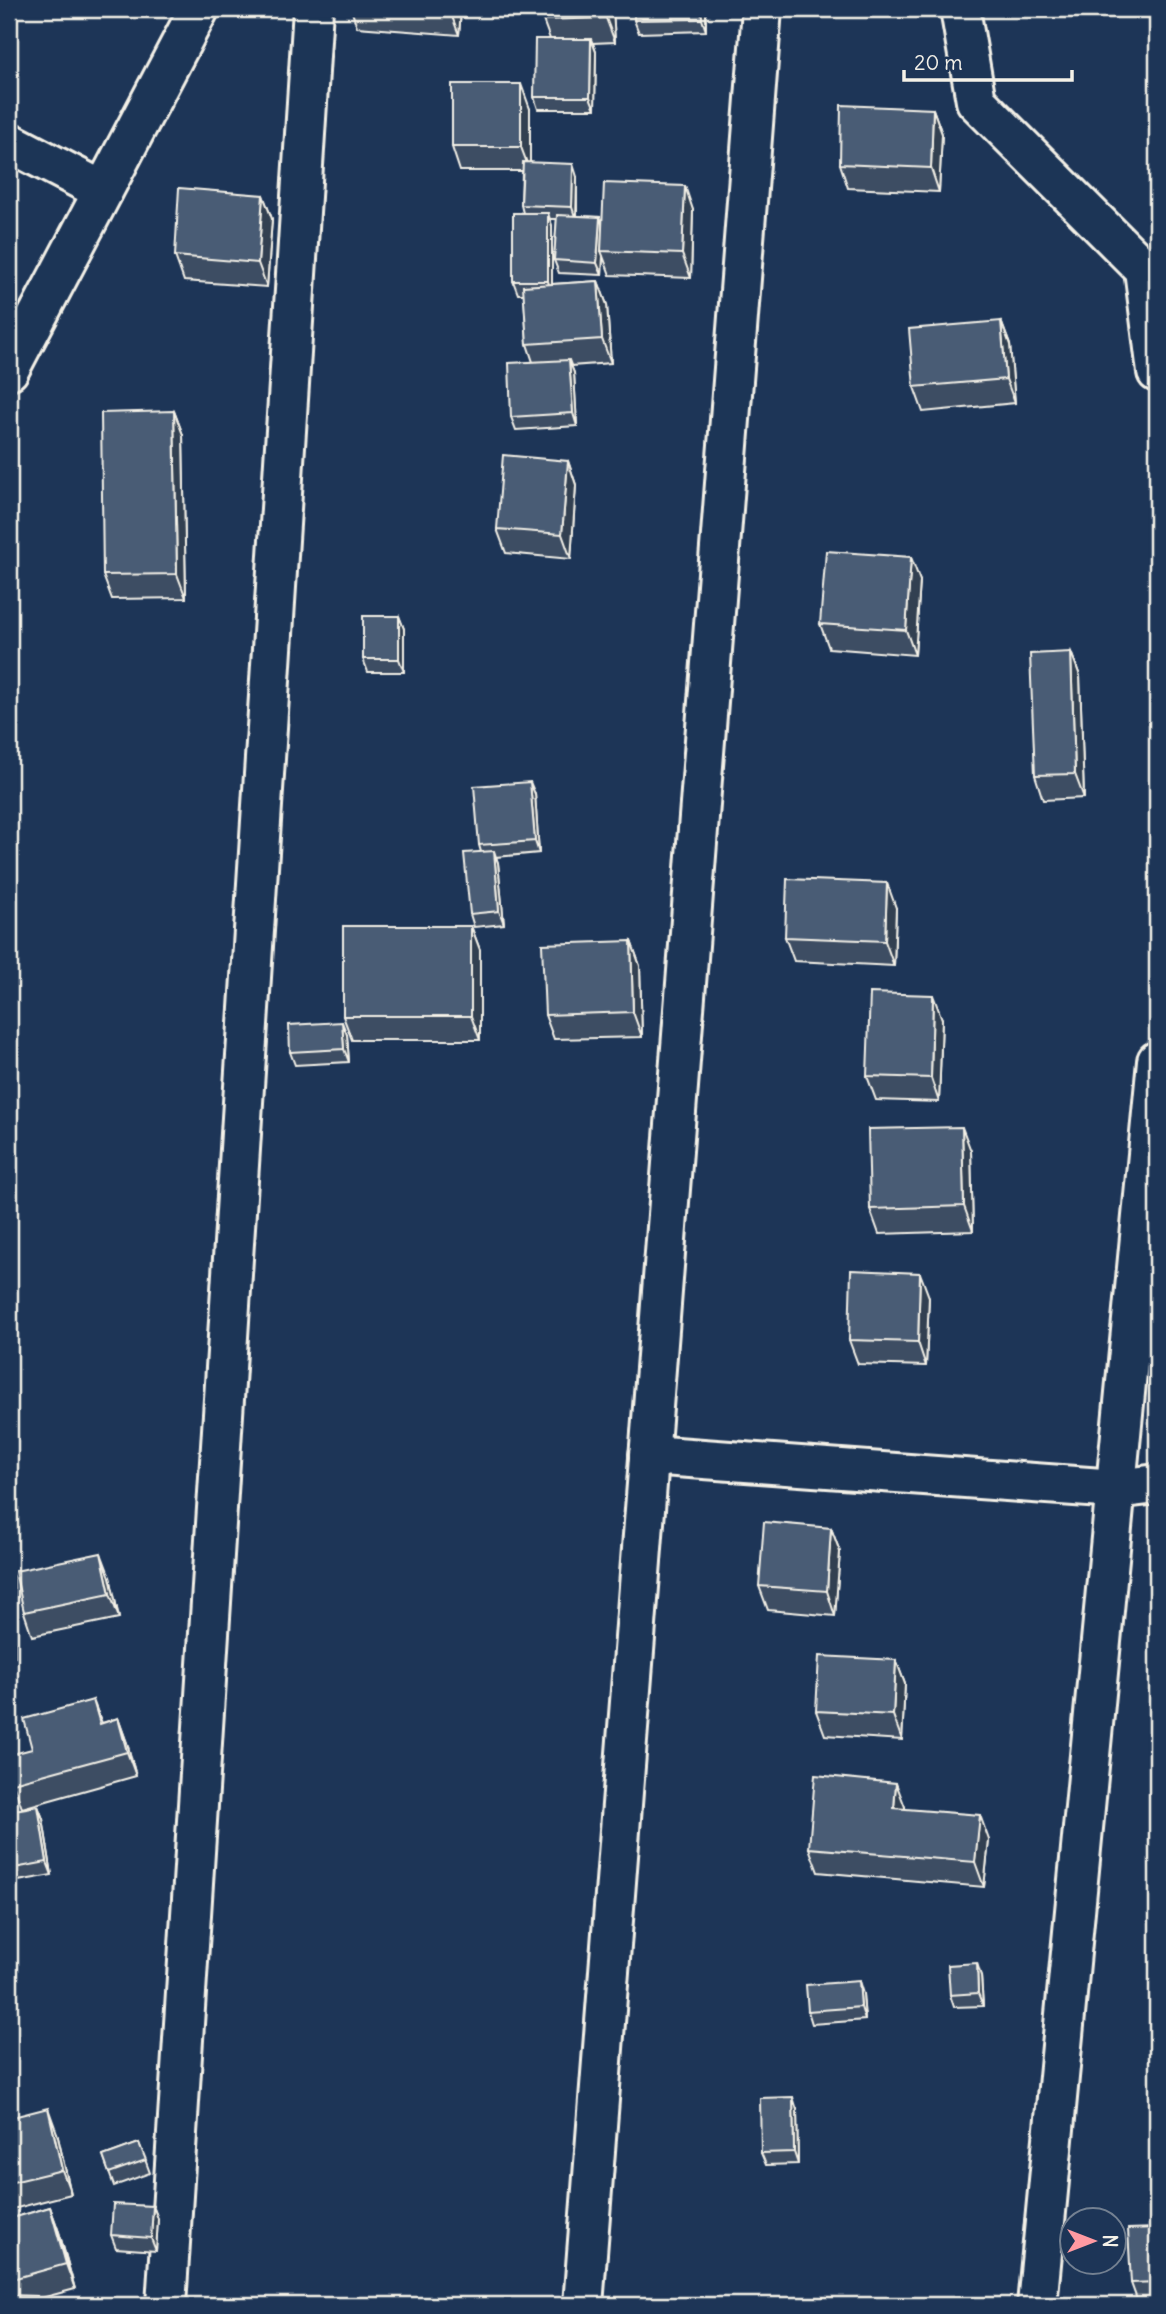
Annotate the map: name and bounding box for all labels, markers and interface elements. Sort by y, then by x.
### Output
scale bar [904,38,1072,82]
text: 20 m [914,49,963,76]
north arrow [1058,2206,1128,2276]
text: N [1098,2234,1122,2248]

